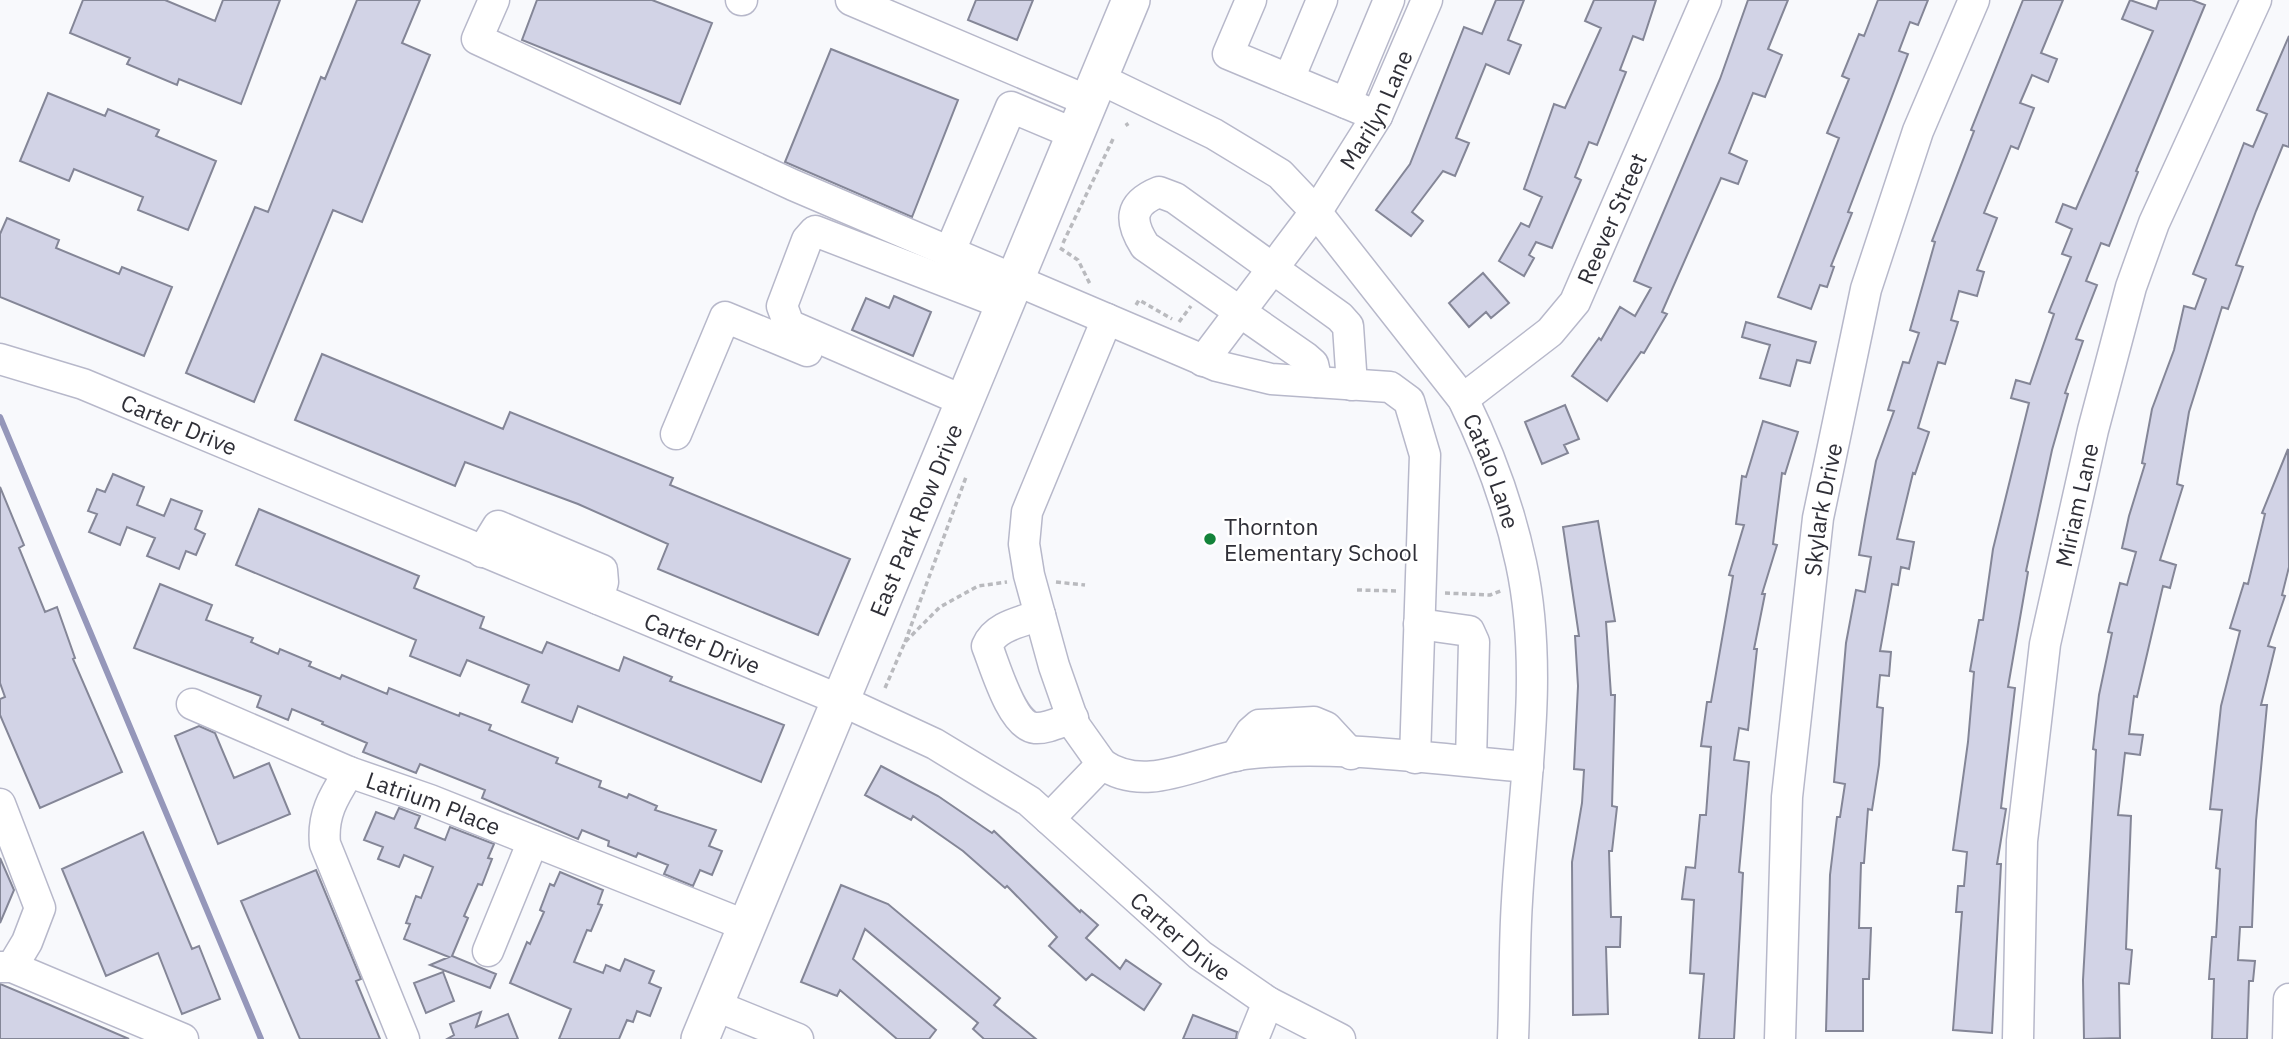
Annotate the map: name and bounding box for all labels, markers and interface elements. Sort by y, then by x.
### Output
street label: Marilyn Lane [1332,45,1419,175]
street label: Reever Street [1570,148,1653,289]
street label: Carter Drive [117,387,242,462]
street label: Catalo Lane [1457,408,1527,532]
street label: East Park Row Drive [862,419,969,621]
street label: Skylark Drive [1797,440,1848,578]
street label: Miriam Lane [2048,440,2105,570]
place label: Thornton Elementary School [1224,511,1418,567]
marker: Thornton Elementary School [1202,531,1218,547]
street label: Carter Drive [640,605,765,680]
street label: Latrium Place [362,764,505,842]
street label: Carter Drive [1124,885,1237,987]

